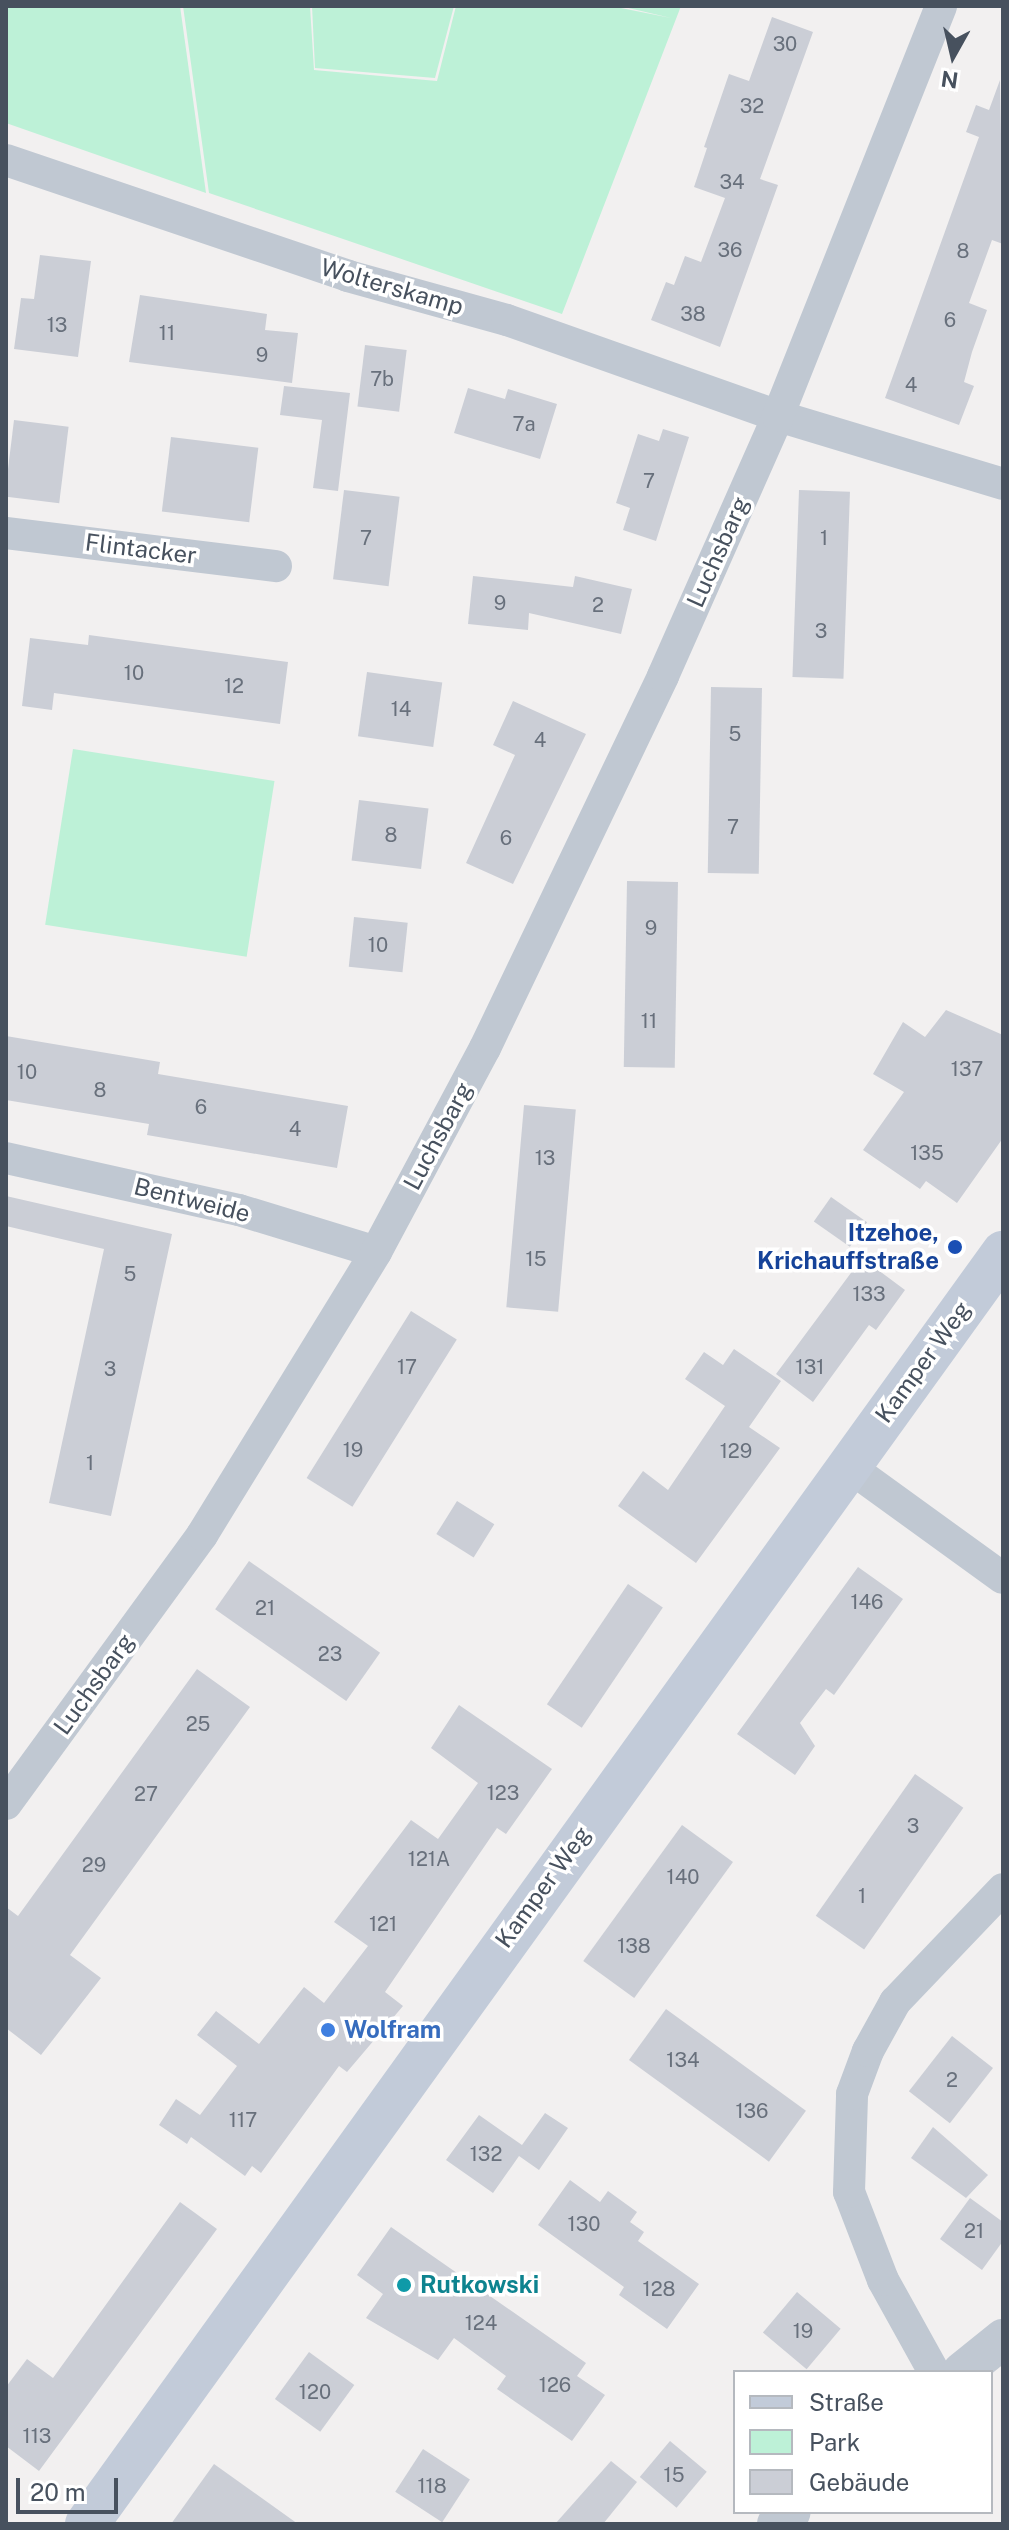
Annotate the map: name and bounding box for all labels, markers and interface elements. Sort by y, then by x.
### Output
north arrow [913,16,993,96]
house number: 30 [773,32,797,56]
text: N [939,66,960,94]
house number: 32 [740,94,764,118]
house number: 34 [719,170,745,194]
house number: 36 [718,238,742,262]
house number: 8 [957,239,969,263]
street label: Wolterskamp [317,253,467,321]
house number: 38 [680,302,706,326]
house number: 6 [944,308,956,332]
house number: 13 [47,313,67,337]
house number: 11 [159,321,175,345]
house number: 9 [256,343,268,367]
house number: 7b [370,367,394,391]
house number: 4 [905,373,917,397]
house number: 7a [512,412,536,436]
house number: 7 [643,469,655,493]
street label: Luchsbarg [681,492,755,612]
house number: 7 [360,526,372,550]
house number: 1 [820,526,828,550]
street label: Flintacker [84,528,198,570]
house number: 9 [494,591,506,615]
house number: 2 [592,593,604,617]
house number: 3 [815,619,827,643]
house number: 10 [124,661,144,685]
house number: 12 [224,674,244,698]
house number: 14 [391,697,411,721]
house number: 5 [729,722,741,746]
house number: 4 [534,728,546,752]
house number: 7 [727,815,739,839]
house number: 8 [385,823,397,847]
house number: 6 [500,826,512,850]
house number: 9 [645,916,657,940]
house number: 10 [368,933,388,957]
house number: 11 [641,1009,657,1033]
house number: 137 [951,1057,983,1081]
house number: 10 [17,1060,37,1084]
street label: Luchsbarg [398,1077,478,1195]
house number: 8 [94,1078,106,1102]
house number: 6 [195,1095,207,1119]
house number: 4 [289,1117,301,1141]
house number: 135 [910,1141,944,1165]
house number: 13 [535,1146,555,1170]
street label: Bentweide [131,1172,253,1228]
place label: Itzehoe, Krichauffstraße [757,1219,939,1275]
marker: Itzehoe, Krichauffstraße [946,1238,964,1256]
house number: 15 [526,1247,546,1271]
house number: 5 [124,1262,136,1286]
house number: 133 [852,1282,886,1306]
street label: Kamper Weg [869,1295,977,1429]
house number: 17 [397,1355,417,1379]
house number: 131 [796,1355,824,1379]
house number: 3 [104,1357,116,1381]
house number: 19 [343,1438,363,1462]
house number: 129 [720,1439,752,1463]
house number: 1 [86,1451,94,1475]
house number: 146 [850,1590,884,1614]
house number: 21 [255,1596,275,1620]
street label: Luchsbarg [48,1628,140,1740]
house number: 23 [318,1642,342,1666]
house number: 25 [186,1712,210,1736]
house number: 123 [487,1781,519,1805]
house number: 27 [134,1782,158,1806]
house number: 3 [907,1814,919,1838]
street label: Kamper Weg [489,1820,597,1954]
house number: 121A [408,1847,450,1871]
house number: 29 [82,1853,106,1877]
house number: 140 [667,1865,699,1889]
house number: 1 [858,1884,866,1908]
house number: 121 [369,1912,397,1936]
house number: 138 [617,1934,651,1958]
place label: Wolfram [344,2016,441,2044]
marker: Wolfram [319,2021,337,2039]
house number: 134 [666,2048,700,2072]
house number: 2 [946,2068,958,2092]
house number: 136 [735,2099,769,2123]
house number: 117 [229,2108,257,2132]
house number: 132 [470,2142,502,2166]
house number: 130 [568,2212,600,2236]
house number: 21 [964,2219,984,2243]
place label: Rutkowski [420,2271,539,2299]
marker: Rutkowski [395,2276,413,2294]
house number: 128 [642,2277,676,2301]
house number: 124 [465,2311,497,2335]
house number: 19 [793,2319,813,2343]
legend [733,2370,993,2514]
house number: 126 [539,2373,571,2397]
house number: 120 [299,2380,331,2404]
text: Straße [809,2388,884,2416]
house number: 113 [23,2424,51,2448]
text: Park [809,2428,860,2456]
scale bar [20,2462,122,2512]
house number: 15 [664,2463,684,2487]
text: Gebäude [809,2468,909,2496]
house number: 118 [417,2474,447,2498]
text: 20 m [30,2478,86,2506]

